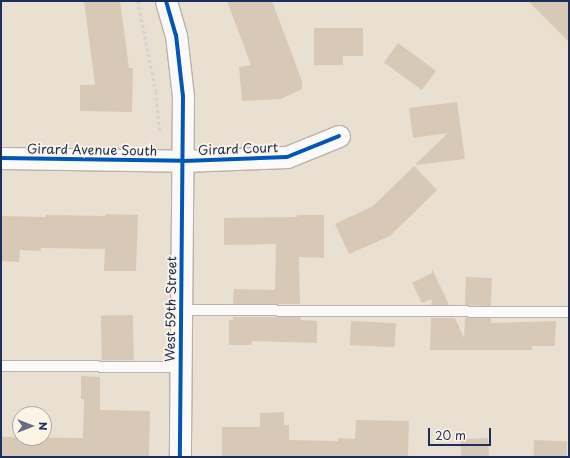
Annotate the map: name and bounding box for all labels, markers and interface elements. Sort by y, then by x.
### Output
street label: Girard Court [197,140,279,158]
street label: Girard Avenue South [27,141,157,159]
street label: West 59th Street [162,256,180,362]
north arrow [12,406,52,446]
scale bar [430,420,493,446]
text: N [35,422,52,430]
text: 20 m [435,426,466,444]

